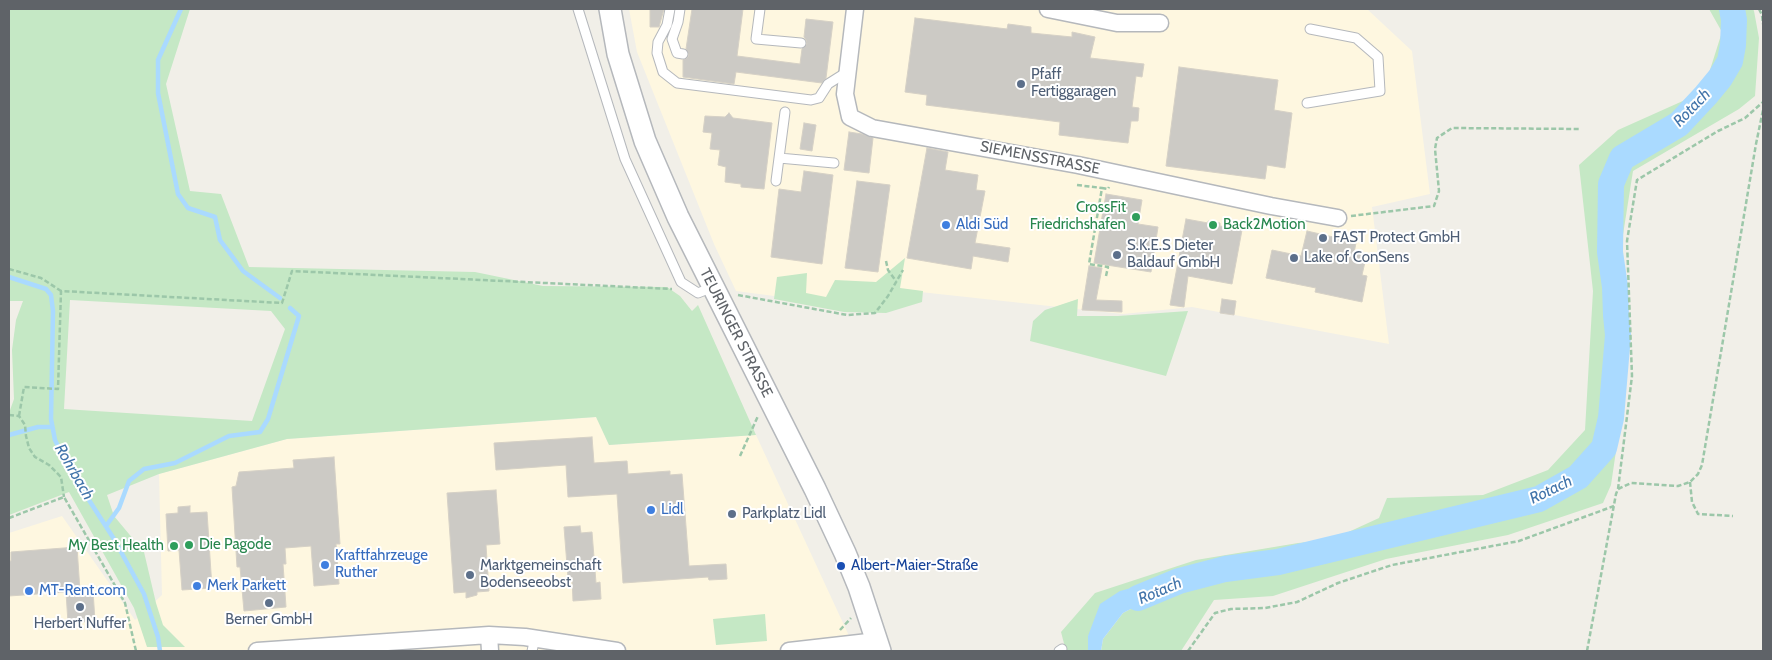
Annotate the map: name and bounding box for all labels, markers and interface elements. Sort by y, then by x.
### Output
place label: Pfaff Fertiggaragen [1031,66,1116,101]
marker: Pfaff Fertiggaragen [1015,78,1027,90]
water label: Rotach [1669,85,1715,131]
street label: SIEMENSSTRASSE [979,138,1101,178]
place label: CrossFit Friedrichshafen [1030,199,1126,234]
marker: CrossFit Friedrichshafen [1130,211,1142,223]
place label: Aldi Süd [956,216,1008,234]
place label: Back2Motion [1223,216,1306,234]
marker: Aldi Süd [940,219,952,231]
marker: Back2Motion [1207,219,1219,231]
place label: FAST Protect GmbH [1333,229,1460,247]
marker: FAST Protect GmbH [1317,232,1329,244]
place label: S.K.E.S Dieter Baldauf GmbH [1127,237,1220,272]
marker: S.K.E.S Dieter Baldauf GmbH [1111,249,1123,261]
place label: Lake of ConSens [1304,249,1409,267]
marker: Lake of ConSens [1288,252,1300,264]
street label: TEURINGER STRASSE [696,266,776,400]
water label: Rohrbach [50,440,98,504]
water label: Rotach [1527,471,1575,509]
place label: Lidl [661,501,684,519]
marker: Lidl [645,504,657,516]
place label: Parkplatz Lidl [742,505,826,523]
marker: Parkplatz Lidl [726,508,738,520]
place label: Die Pagode [199,536,271,554]
place label: My Best Health [68,537,164,555]
marker: Die Pagode [183,539,195,551]
marker: My Best Health [168,540,180,552]
place label: Kraftfahrzeuge Ruther [335,547,428,582]
place label: Marktgemeinschaft Bodenseeobst [480,557,602,592]
place label: Albert-Maier-Straße [851,557,978,575]
marker: Kraftfahrzeuge Ruther [319,559,331,571]
marker: Albert-Maier-Straße [835,560,847,572]
marker: Marktgemeinschaft Bodenseeobst [464,569,476,581]
water label: Rotach [1135,573,1185,609]
place label: Merk Parkett [207,577,286,595]
marker: Merk Parkett [191,580,203,592]
place label: MT-Rent.com [39,582,126,600]
marker: MT-Rent.com [23,585,35,597]
marker: Berner GmbH [263,597,275,609]
marker: Herbert Nuffer [74,601,86,613]
place label: Berner GmbH [225,611,313,629]
place label: Herbert Nuffer [34,615,126,633]

